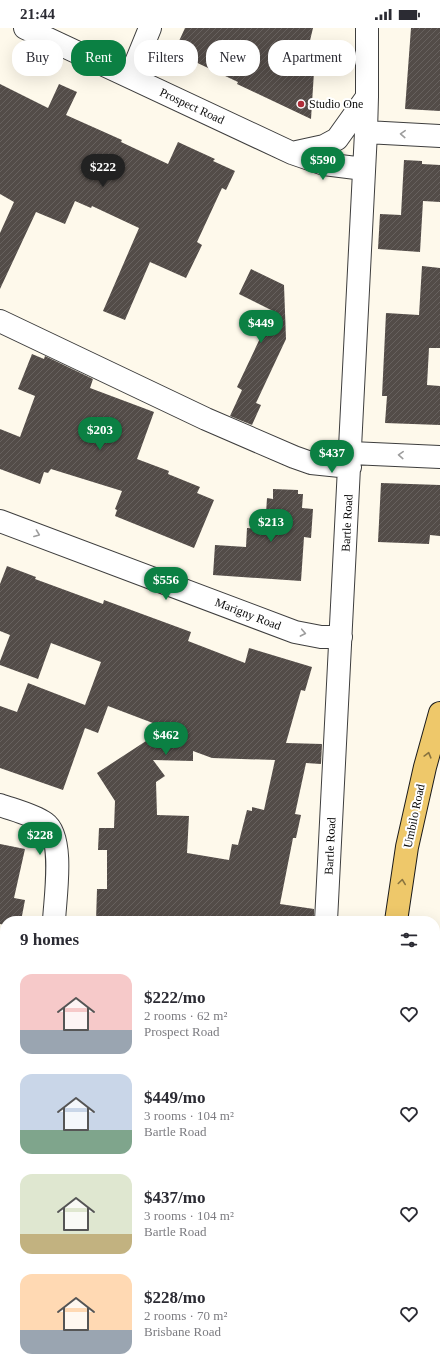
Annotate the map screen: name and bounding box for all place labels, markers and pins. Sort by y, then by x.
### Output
place label: Studio One [309,97,363,111]
marker: Studio One [296,99,306,109]
pin: $590 [299,147,347,181]
pin: $222 [79,154,127,188]
pin: $449 [237,310,285,344]
pin: $203 [76,417,124,451]
pin: $437 [308,440,356,474]
pin: $213 [247,509,295,543]
pin: $556 [142,567,190,601]
pin: $462 [142,722,190,756]
pin: $228 [16,822,64,856]

